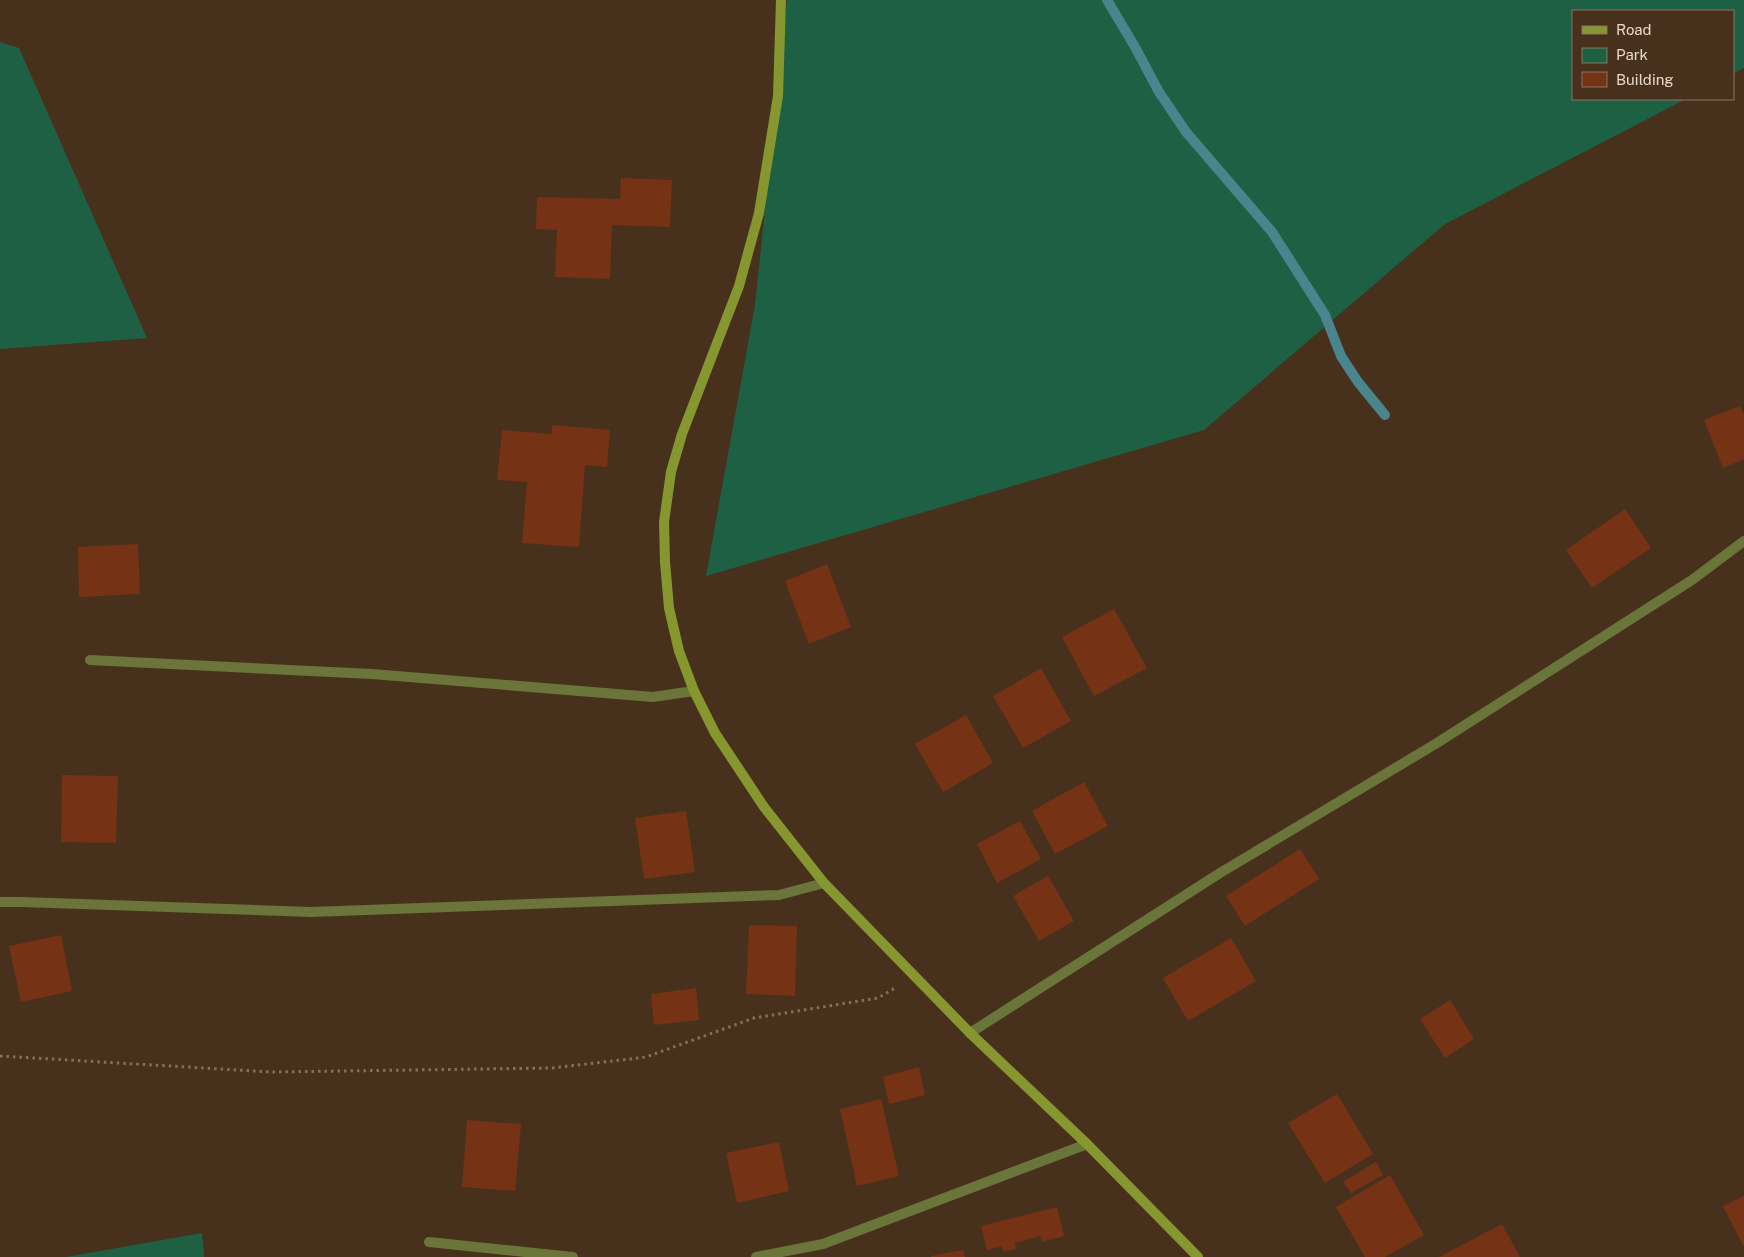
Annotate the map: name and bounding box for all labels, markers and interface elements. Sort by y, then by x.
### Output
legend [1572,10,1734,100]
text: Road [1616,21,1652,38]
text: Park [1616,46,1648,63]
text: Building [1616,71,1674,88]

